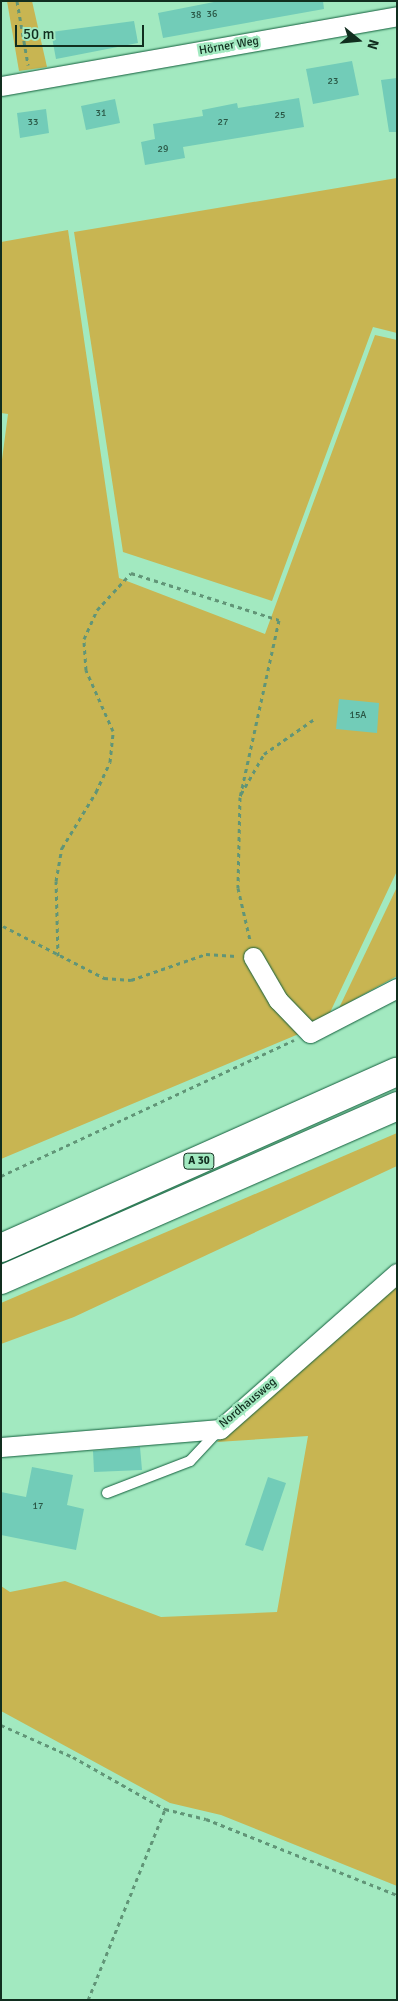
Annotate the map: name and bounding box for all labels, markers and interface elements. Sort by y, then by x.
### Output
house number: 36 [207,9,217,21]
house number: 38 [191,10,201,22]
scale bar [18,15,146,47]
north arrow [333,15,383,65]
text: 50 m [23,25,54,43]
street label: Hörner Weg [198,34,260,58]
text: N [363,37,382,52]
house number: 23 [328,76,338,88]
house number: 31 [96,108,106,120]
house number: 25 [275,110,285,122]
house number: 33 [28,117,38,129]
house number: 27 [218,117,228,129]
house number: 29 [158,144,168,156]
house number: 15A [350,710,366,722]
road number: A 30 [183,1152,215,1170]
street label: Nordhausweg [216,1375,280,1431]
house number: 17 [33,1501,43,1513]

